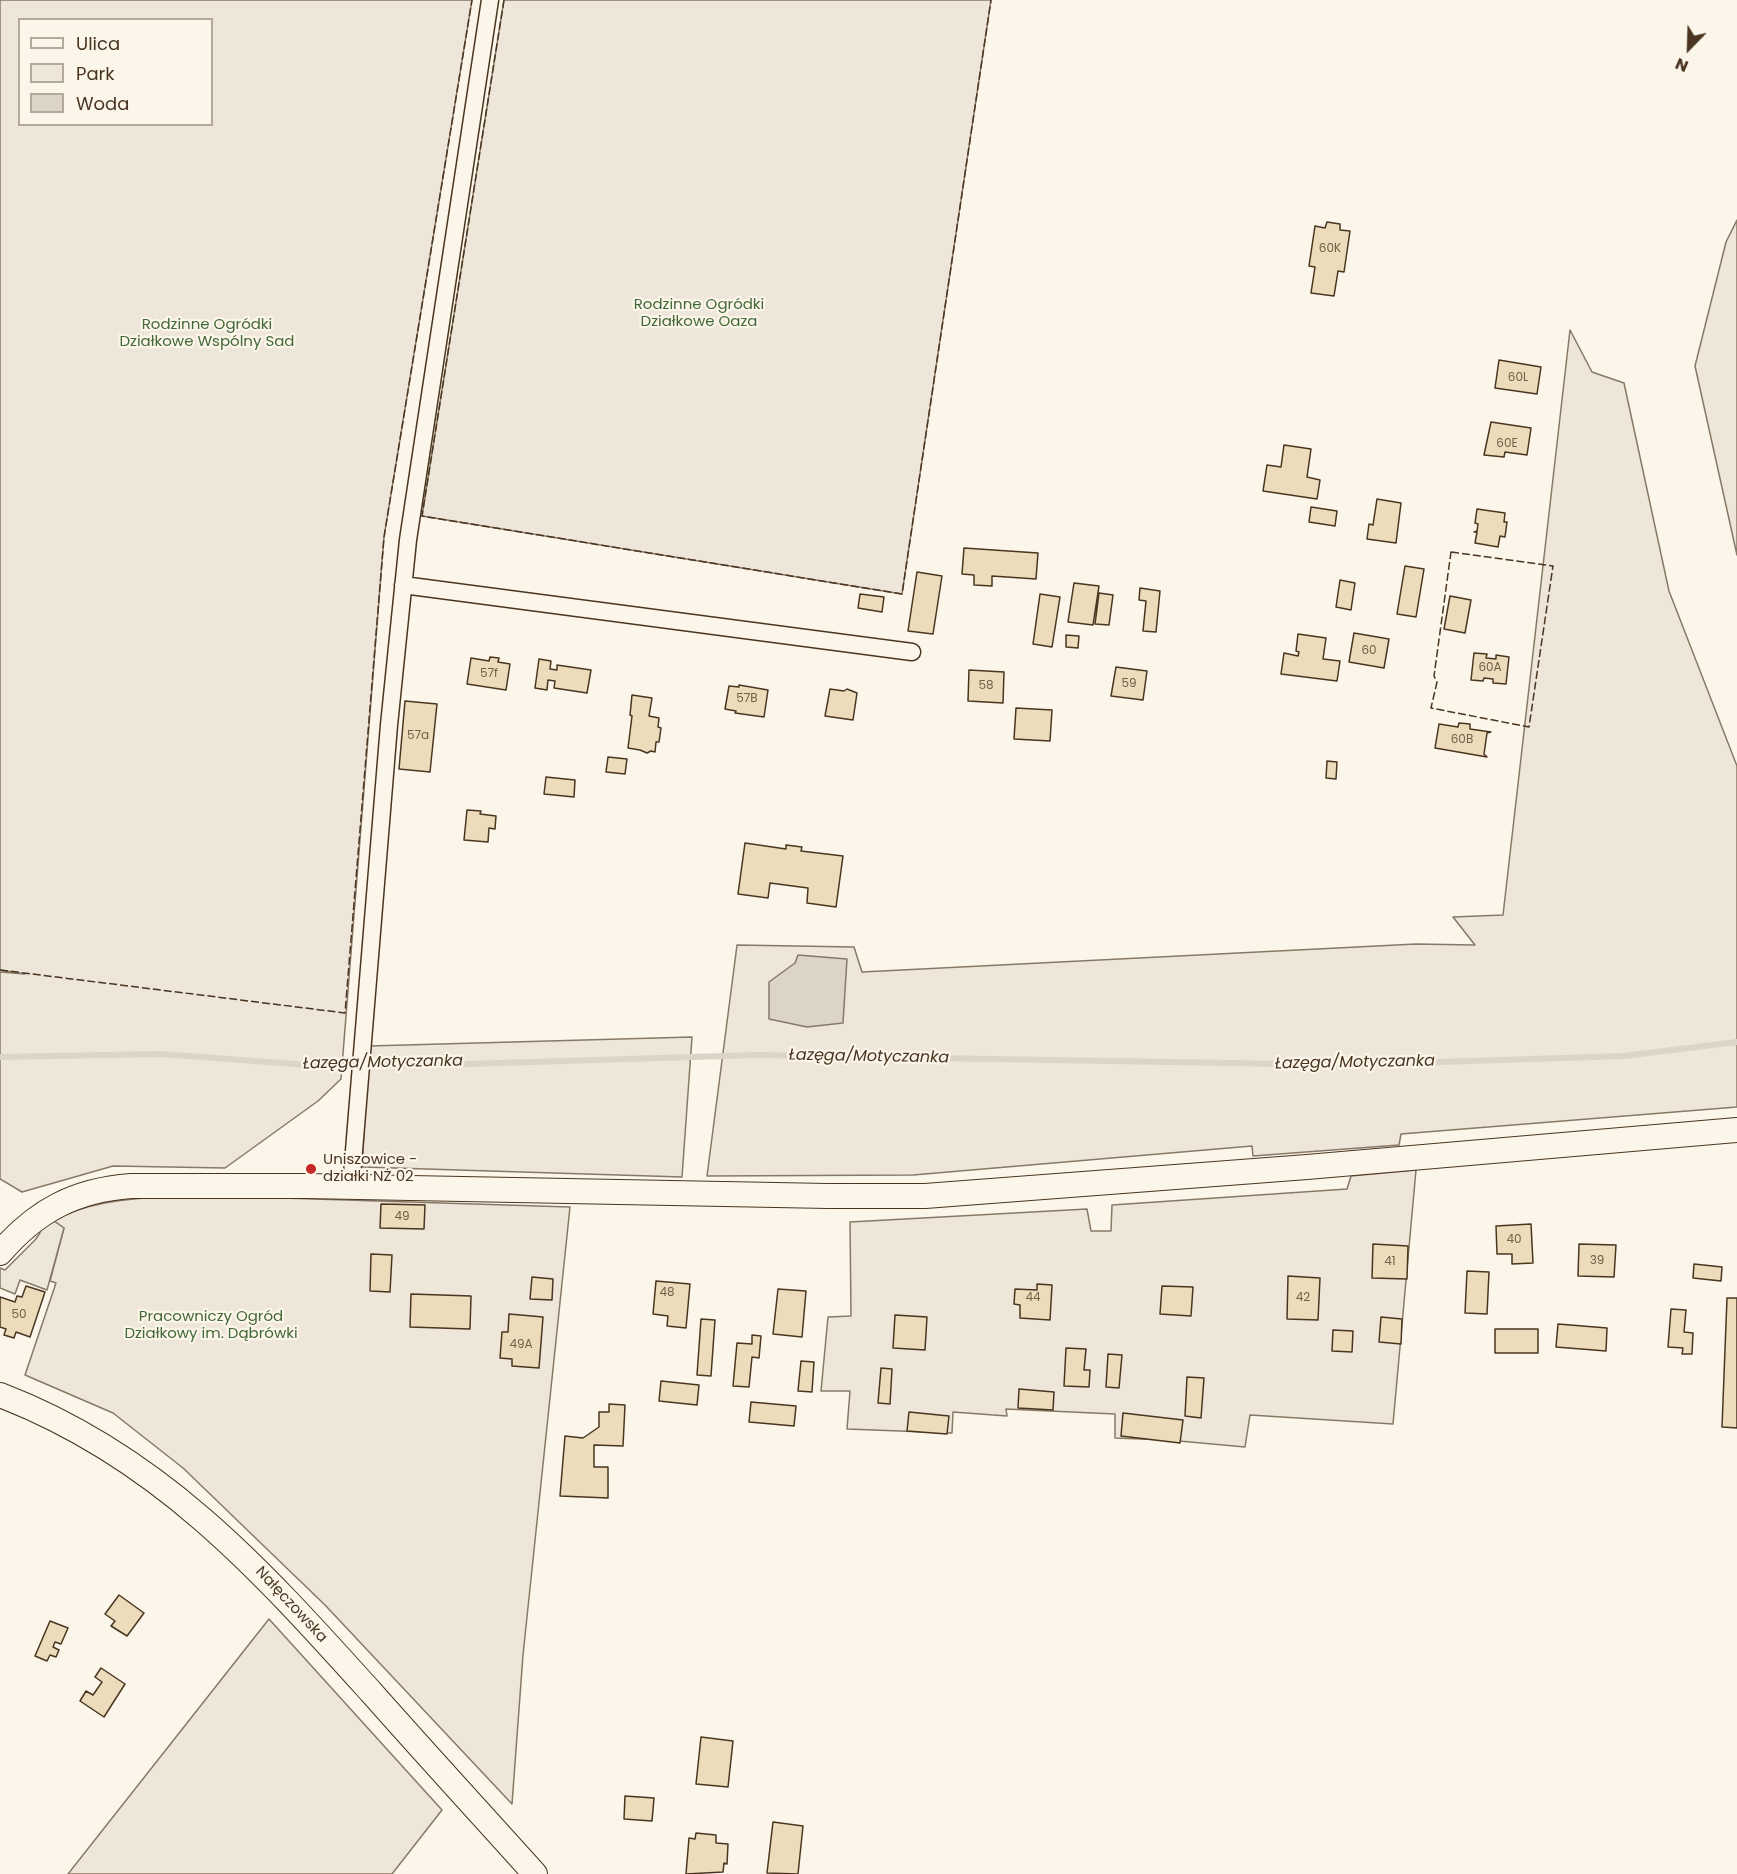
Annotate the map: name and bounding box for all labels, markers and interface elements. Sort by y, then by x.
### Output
legend [18,18,213,126]
north arrow [1659,18,1719,78]
text: Ulica [76,31,120,56]
text: N [1672,52,1692,78]
text: Park [76,61,115,86]
text: Woda [76,91,129,116]
house number: 60K [1319,242,1341,256]
park label: Rodzinne Ogródki Działkowe Oaza [634,296,764,331]
park label: Rodzinne Ogródki Działkowe Wspólny Sad [120,316,294,351]
house number: 60L [1508,371,1528,385]
house number: 60E [1496,437,1518,451]
house number: 60 [1361,644,1377,658]
house number: 60A [1478,661,1502,675]
house number: 57f [480,667,498,681]
house number: 59 [1121,677,1137,691]
house number: 58 [978,679,994,693]
house number: 57B [736,692,758,706]
house number: 57a [407,729,429,743]
house number: 60B [1451,733,1473,747]
water label: Łazęga/Motyczanka [789,1046,949,1068]
water label: Łazęga/Motyczanka [303,1052,463,1074]
water label: Łazęga/Motyczanka [1275,1052,1435,1074]
place label: Uniszowice - działki NŻ 02 [323,1151,417,1186]
marker: Uniszowice - działki NŻ 02 [304,1162,318,1176]
house number: 49 [394,1210,410,1224]
house number: 40 [1506,1233,1522,1247]
house number: 39 [1590,1254,1604,1268]
house number: 41 [1384,1255,1396,1269]
house number: 48 [659,1286,675,1300]
house number: 44 [1025,1291,1041,1305]
house number: 42 [1296,1291,1310,1305]
house number: 50 [11,1308,27,1322]
park label: Pracowniczy Ogród Działkowy im. Dąbrówki [124,1308,298,1343]
house number: 49A [509,1338,533,1352]
street label: Nałęczowska [251,1563,331,1647]

